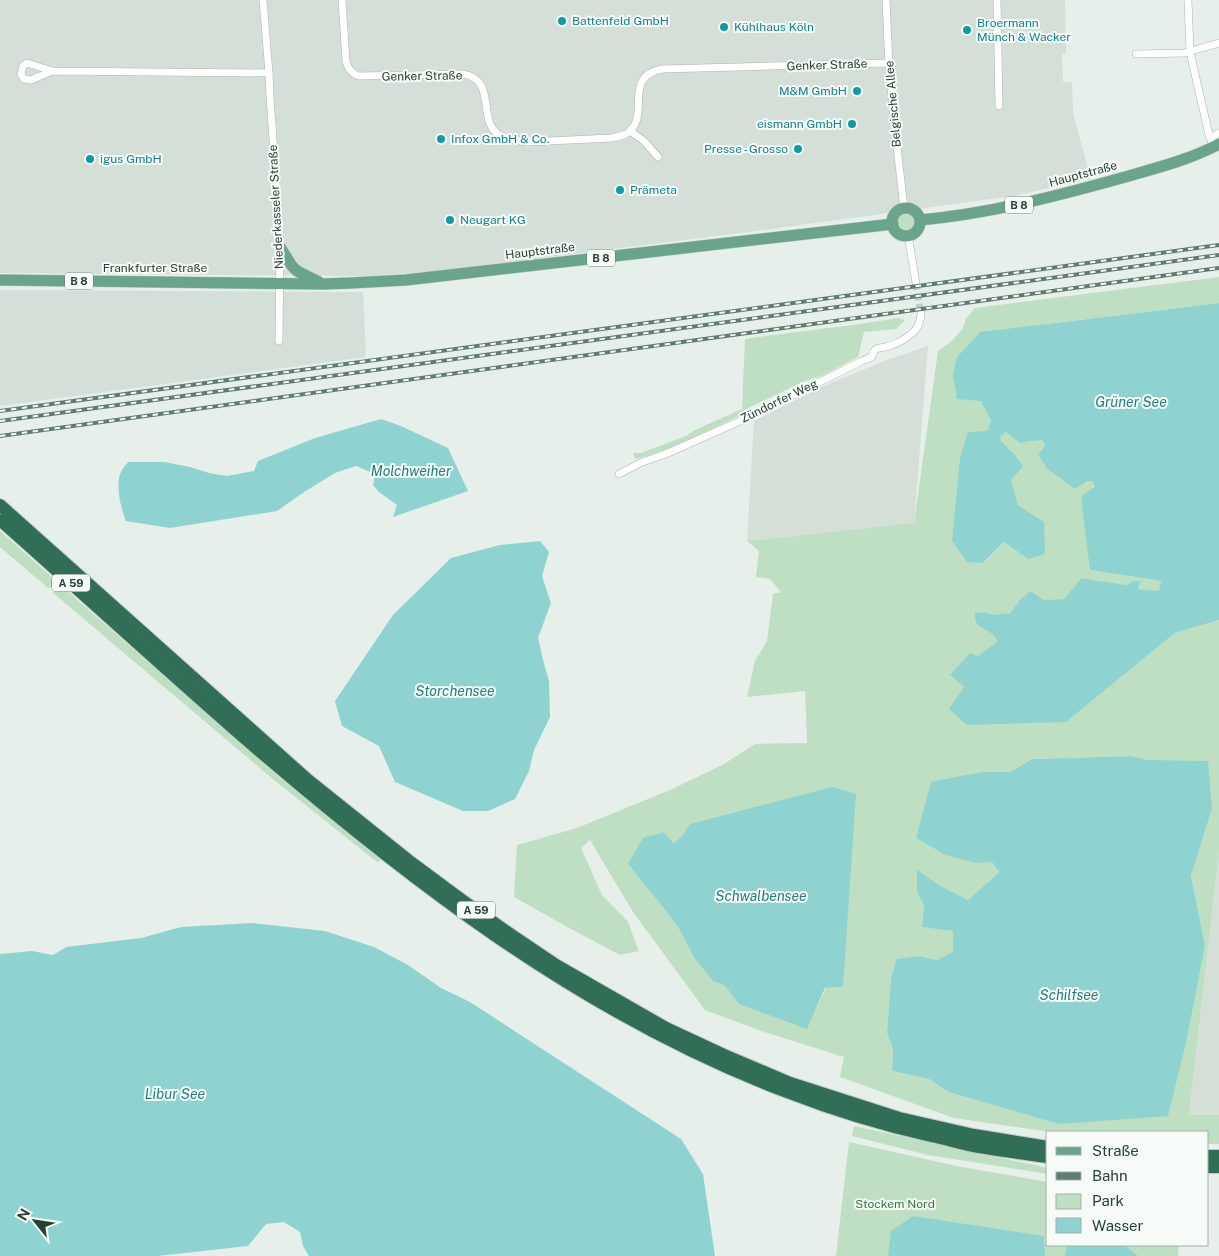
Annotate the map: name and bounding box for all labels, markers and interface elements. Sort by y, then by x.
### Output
place label: Battenfeld GmbH [572,14,669,28]
marker: Battenfeld GmbH [556,15,568,27]
place label: Broermann Münch & Wacker [977,16,1071,44]
place label: Kühlhaus Köln [734,20,814,34]
marker: Kühlhaus Köln [718,21,730,33]
marker: Broermann Münch & Wacker [961,24,973,36]
street label: Genker Straße [786,57,868,73]
street label: Belgische Allee [882,60,904,148]
street label: Genker Straße [381,68,463,84]
place label: M&M GmbH [779,84,847,98]
marker: M&M GmbH [851,85,863,97]
place label: eismann GmbH [757,117,842,131]
marker: eismann GmbH [846,118,858,130]
place label: Infox GmbH & Co. [451,132,549,146]
marker: Infox GmbH & Co. [435,133,447,145]
place label: Presse - Grosso [704,142,788,156]
marker: Presse - Grosso [792,143,804,155]
street label: Niederkasseler Straße [266,144,286,270]
place label: igus GmbH [100,152,162,166]
marker: igus GmbH [84,153,96,165]
street label: Hauptstraße [1047,158,1119,190]
place label: Prämeta [630,183,677,197]
marker: Prämeta [614,184,626,196]
road number: B 8 [1005,196,1033,214]
place label: Neugart KG [460,213,526,227]
marker: Neugart KG [444,214,456,226]
street label: Hauptstraße [504,240,576,262]
road number: B 8 [587,250,615,266]
street label: Frankfurter Straße [103,261,208,275]
road number: B 8 [65,272,93,290]
street label: Zündorfer Weg [738,376,820,426]
water label: Grüner See [1095,394,1167,410]
water label: Molchweiher [371,463,452,479]
road number: A 59 [52,574,90,592]
water label: Storchensee [415,683,495,699]
water label: Schwalbensee [715,888,807,904]
road number: A 59 [457,902,495,918]
water label: Schilfsee [1040,987,1099,1003]
water label: Libur See [145,1086,206,1102]
legend [1046,1131,1209,1246]
text: Straße [1092,1142,1139,1159]
text: Bahn [1092,1167,1128,1184]
text: Park [1092,1192,1124,1209]
north arrow [10,1196,60,1246]
park label: Stockem Nord [855,1197,935,1211]
text: N [14,1206,33,1223]
text: Wasser [1092,1217,1144,1234]

